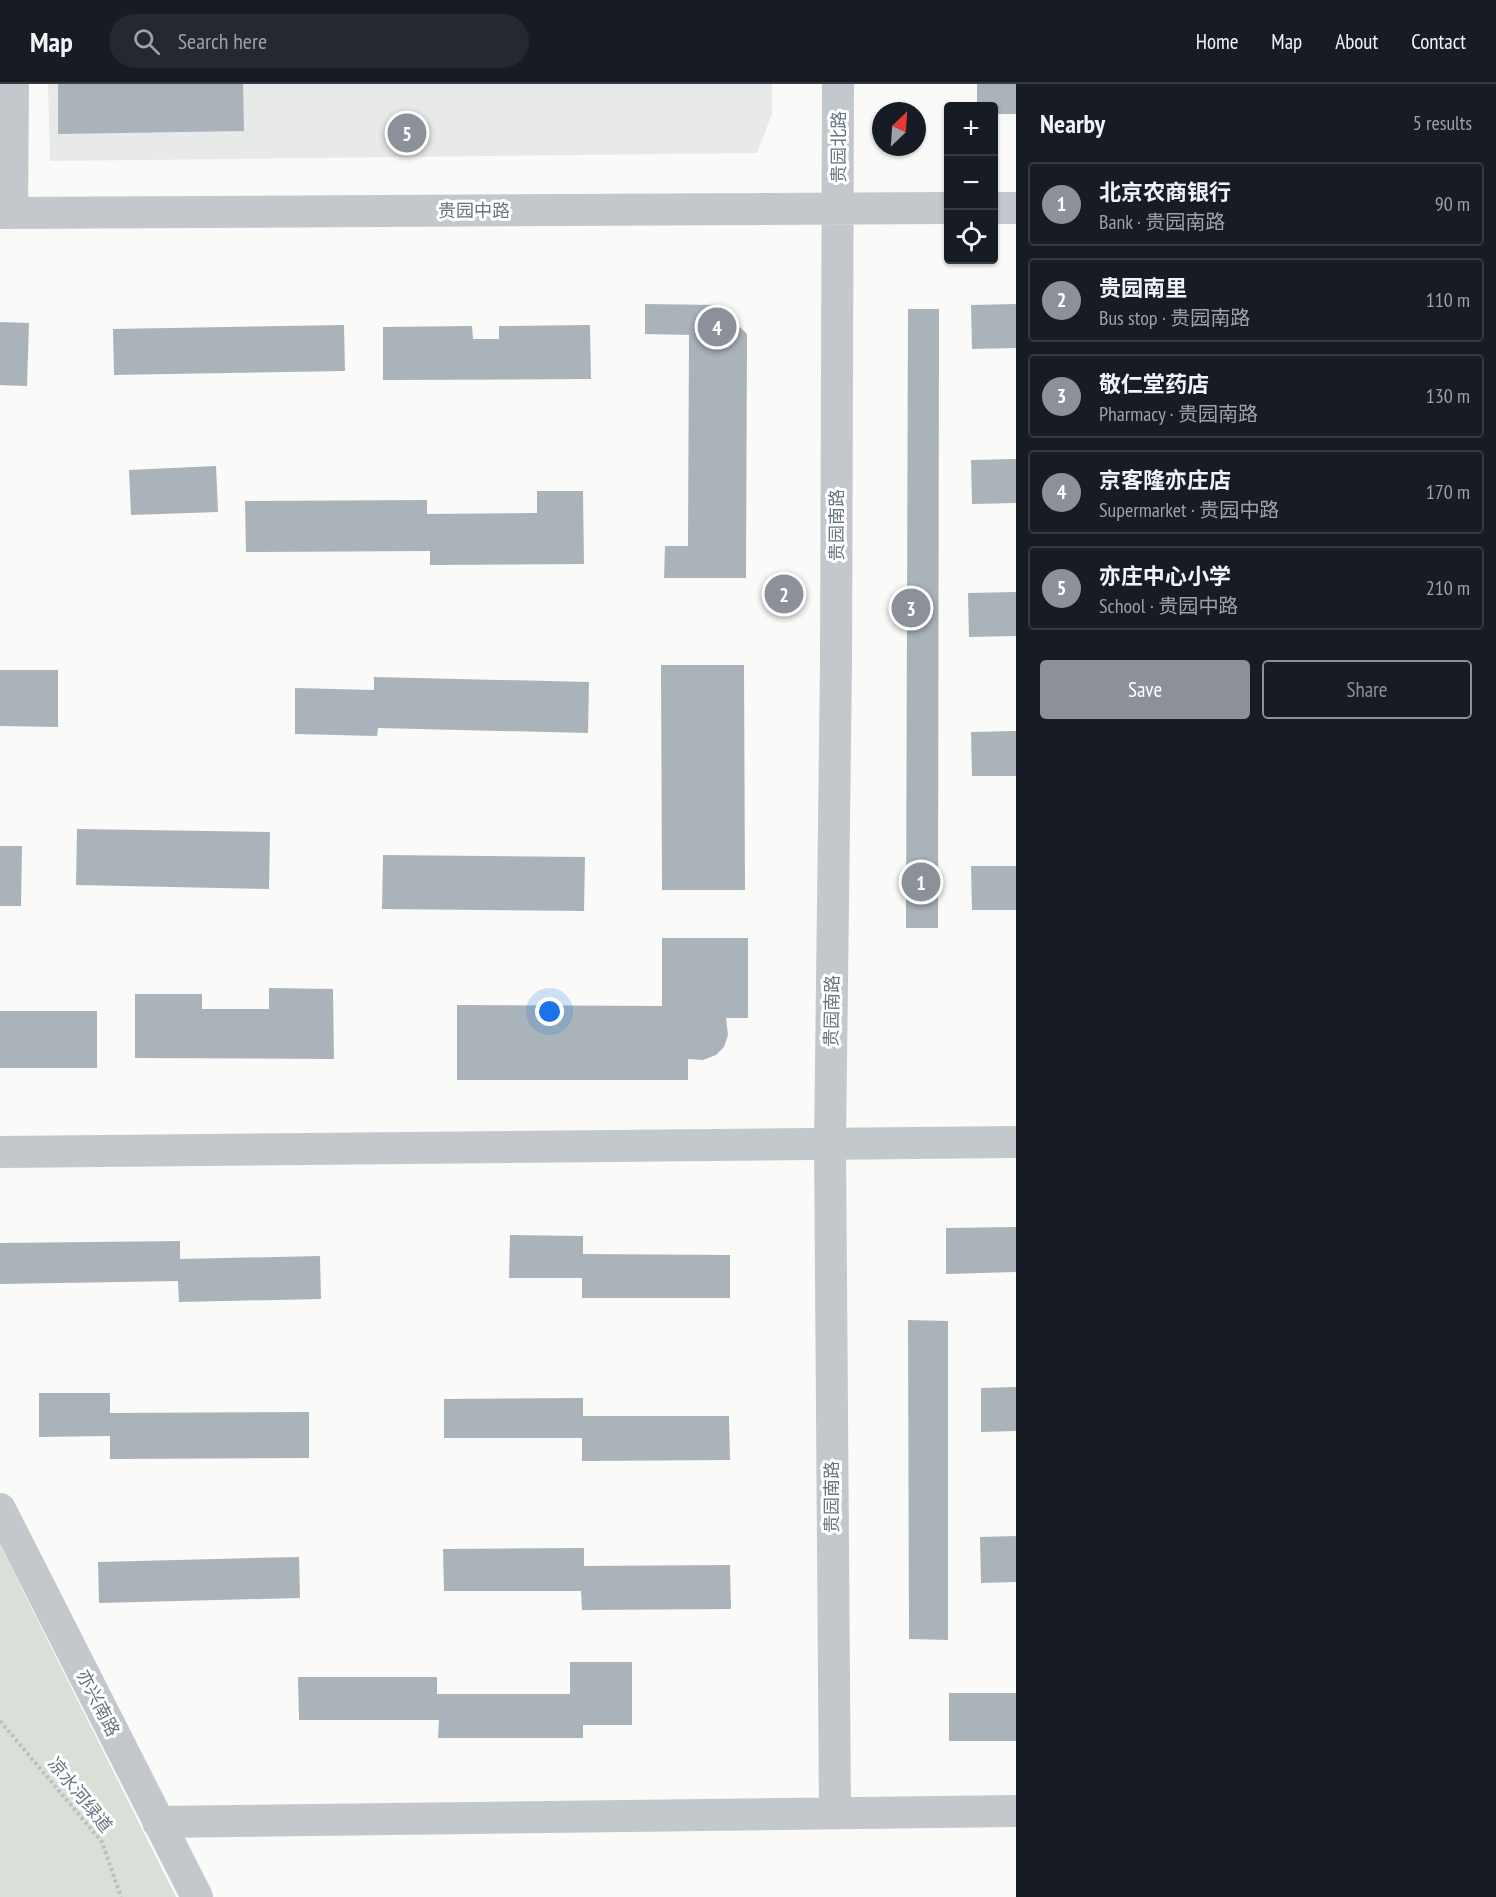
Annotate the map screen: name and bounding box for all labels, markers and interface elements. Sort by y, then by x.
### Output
search box [109,14,529,68]
text: Map [30,23,73,60]
icon: search [130,25,163,58]
text: Search here [178,27,267,55]
text: Home [1196,28,1238,55]
text: Map [1271,28,1302,55]
text: About [1335,28,1378,55]
text: Contact [1411,28,1466,55]
north arrow [872,102,926,156]
map controls [944,102,998,264]
button: + [944,102,998,156]
text: Nearby [1040,107,1105,140]
pin: 5 [388,110,426,156]
text: 5 results [1413,110,1472,136]
street label: 贵园北路 [827,111,850,183]
button: − [944,156,998,210]
text: 北京农商银行 [1099,178,1231,206]
text: 1 [1057,191,1066,217]
text: 90 m [1435,191,1470,217]
street label: 贵园中路 [438,199,510,222]
text: Bank · 贵园南路 [1099,209,1225,235]
button: locate [944,210,998,264]
text: 贵园南里 [1099,274,1187,302]
text: 2 [1057,287,1066,313]
text: 110 m [1426,287,1470,313]
pin: 4 [698,304,736,350]
text: Bus stop · 贵园南路 [1099,305,1250,331]
text: 敬仁堂药店 [1099,370,1209,398]
text: 3 [1057,383,1066,409]
text: 130 m [1426,383,1470,409]
text: Pharmacy · 贵园南路 [1099,401,1258,427]
text: 京客隆亦庄店 [1099,466,1231,494]
text: 4 [1057,479,1066,505]
text: 170 m [1426,479,1470,505]
street label: 贵园南路 [825,489,848,561]
text: Supermarket · 贵园中路 [1099,497,1279,523]
text: 亦庄中心小学 [1099,562,1231,590]
pin: 2 [764,572,804,616]
text: 5 [1057,575,1066,601]
text: 210 m [1426,575,1470,601]
pin: 3 [892,586,930,630]
text: School · 贵园中路 [1099,593,1238,619]
button: Save [1040,660,1250,719]
button: Share [1262,660,1472,719]
pin: 1 [902,860,940,904]
street label: 贵园南路 [819,975,844,1047]
your location [535,997,564,1026]
street label: 贵园南路 [820,1461,843,1533]
street label: 亦兴南路 [72,1665,125,1740]
street label: 凉水河绿道 [43,1752,118,1837]

